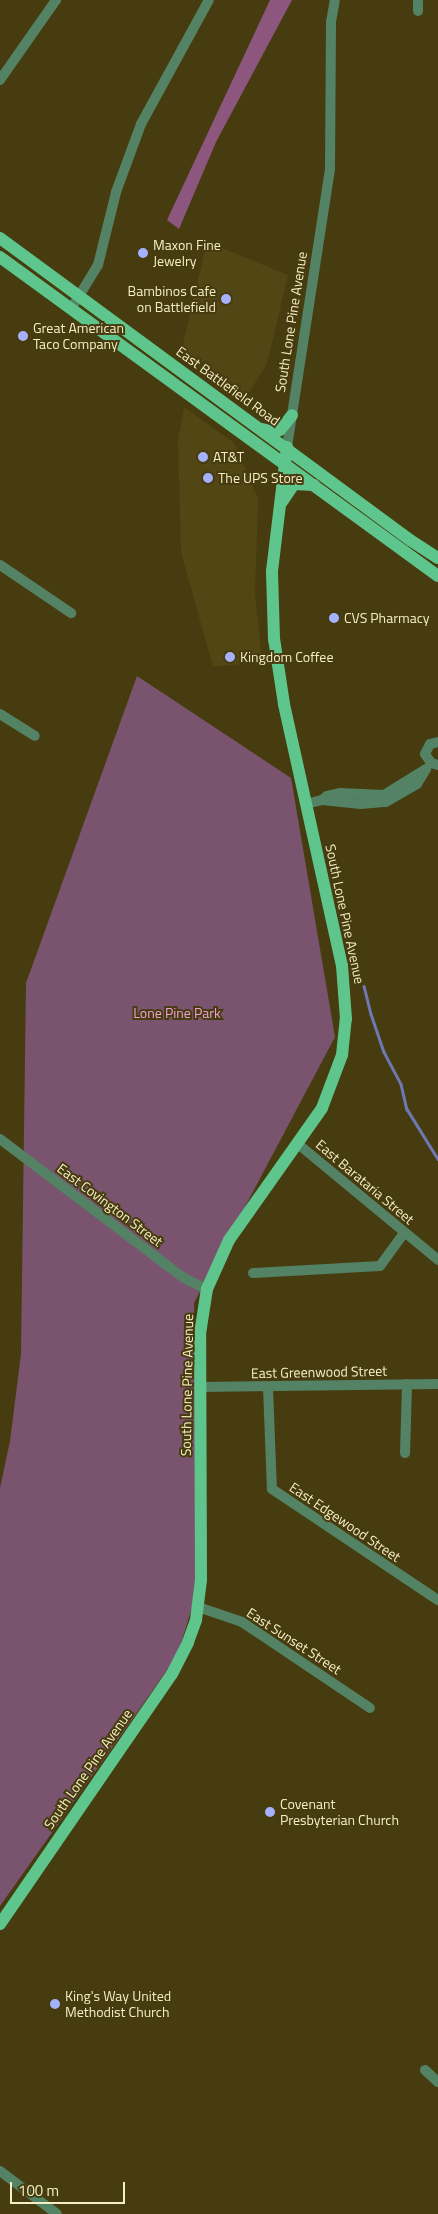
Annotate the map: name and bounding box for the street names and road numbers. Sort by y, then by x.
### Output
street label: South Lone Pine Avenue [272,250,310,394]
street label: East Battlefield Road [173,343,283,429]
street label: South Lone Pine Avenue [322,843,368,985]
street label: East Barataria Street [313,1136,417,1228]
street label: East Covington Street [54,1160,166,1250]
street label: South Lone Pine Avenue [177,1314,197,1456]
street label: East Greenwood Street [251,1362,387,1382]
street label: East Edgewood Street [286,1479,404,1565]
street label: East Sunset Street [244,1604,344,1678]
street label: South Lone Pine Avenue [40,1706,136,1832]

